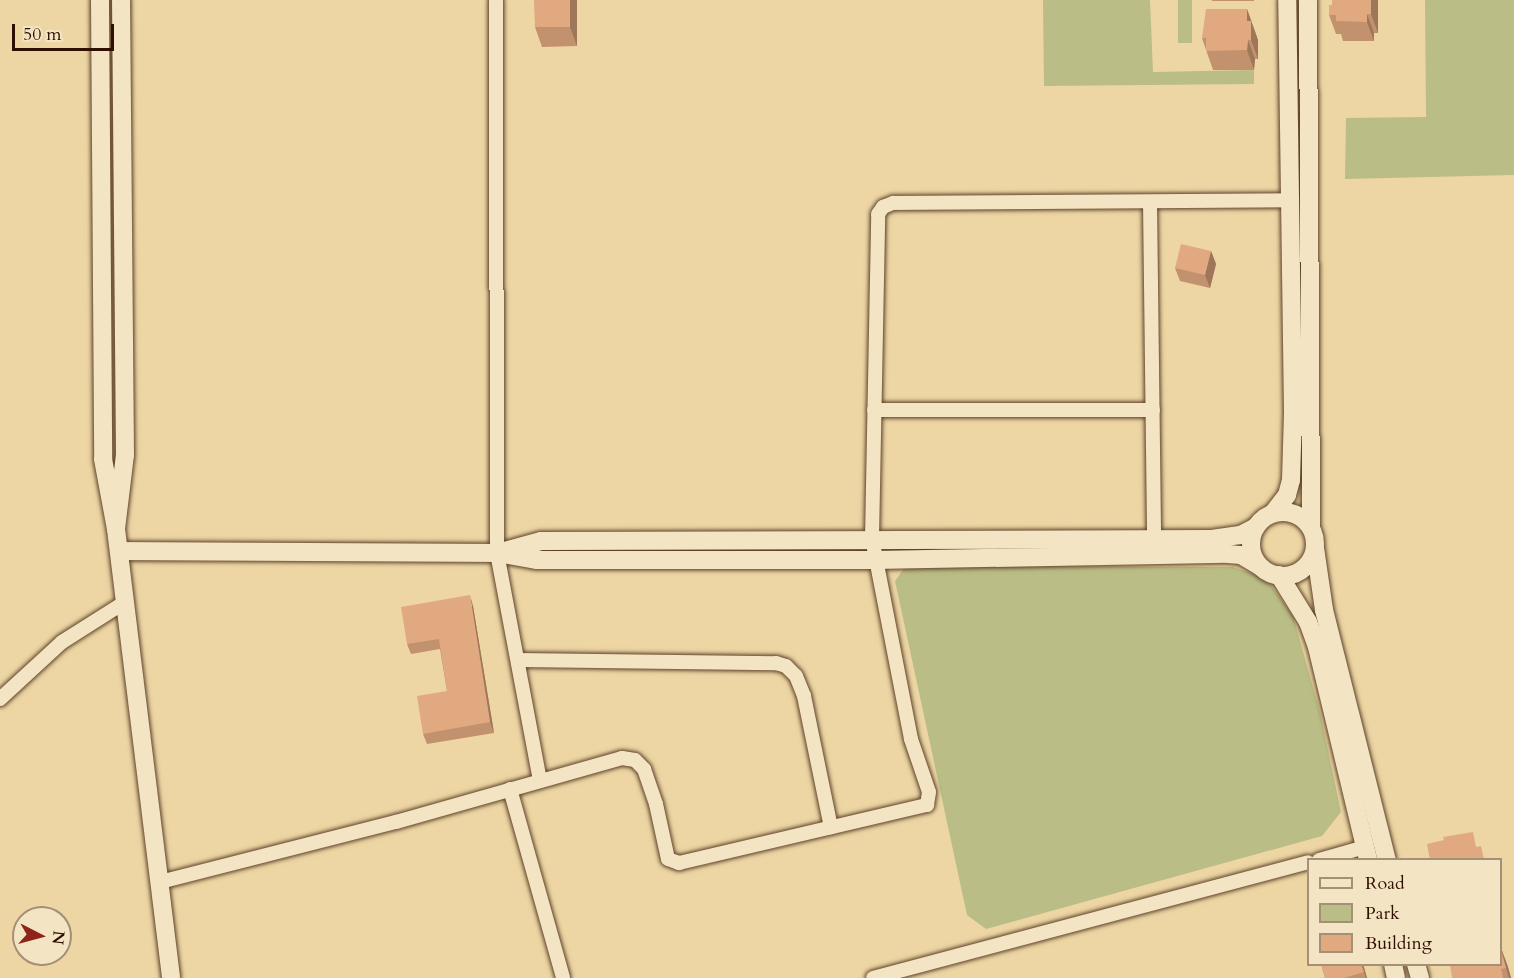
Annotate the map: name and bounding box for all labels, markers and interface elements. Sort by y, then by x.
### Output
scale bar [15,12,117,50]
text: 50 m [23,22,62,47]
legend [1307,858,1502,966]
text: Road [1365,871,1405,896]
text: Park [1365,901,1400,926]
north arrow [12,906,72,966]
text: N [46,930,70,946]
text: Building [1365,931,1432,956]

